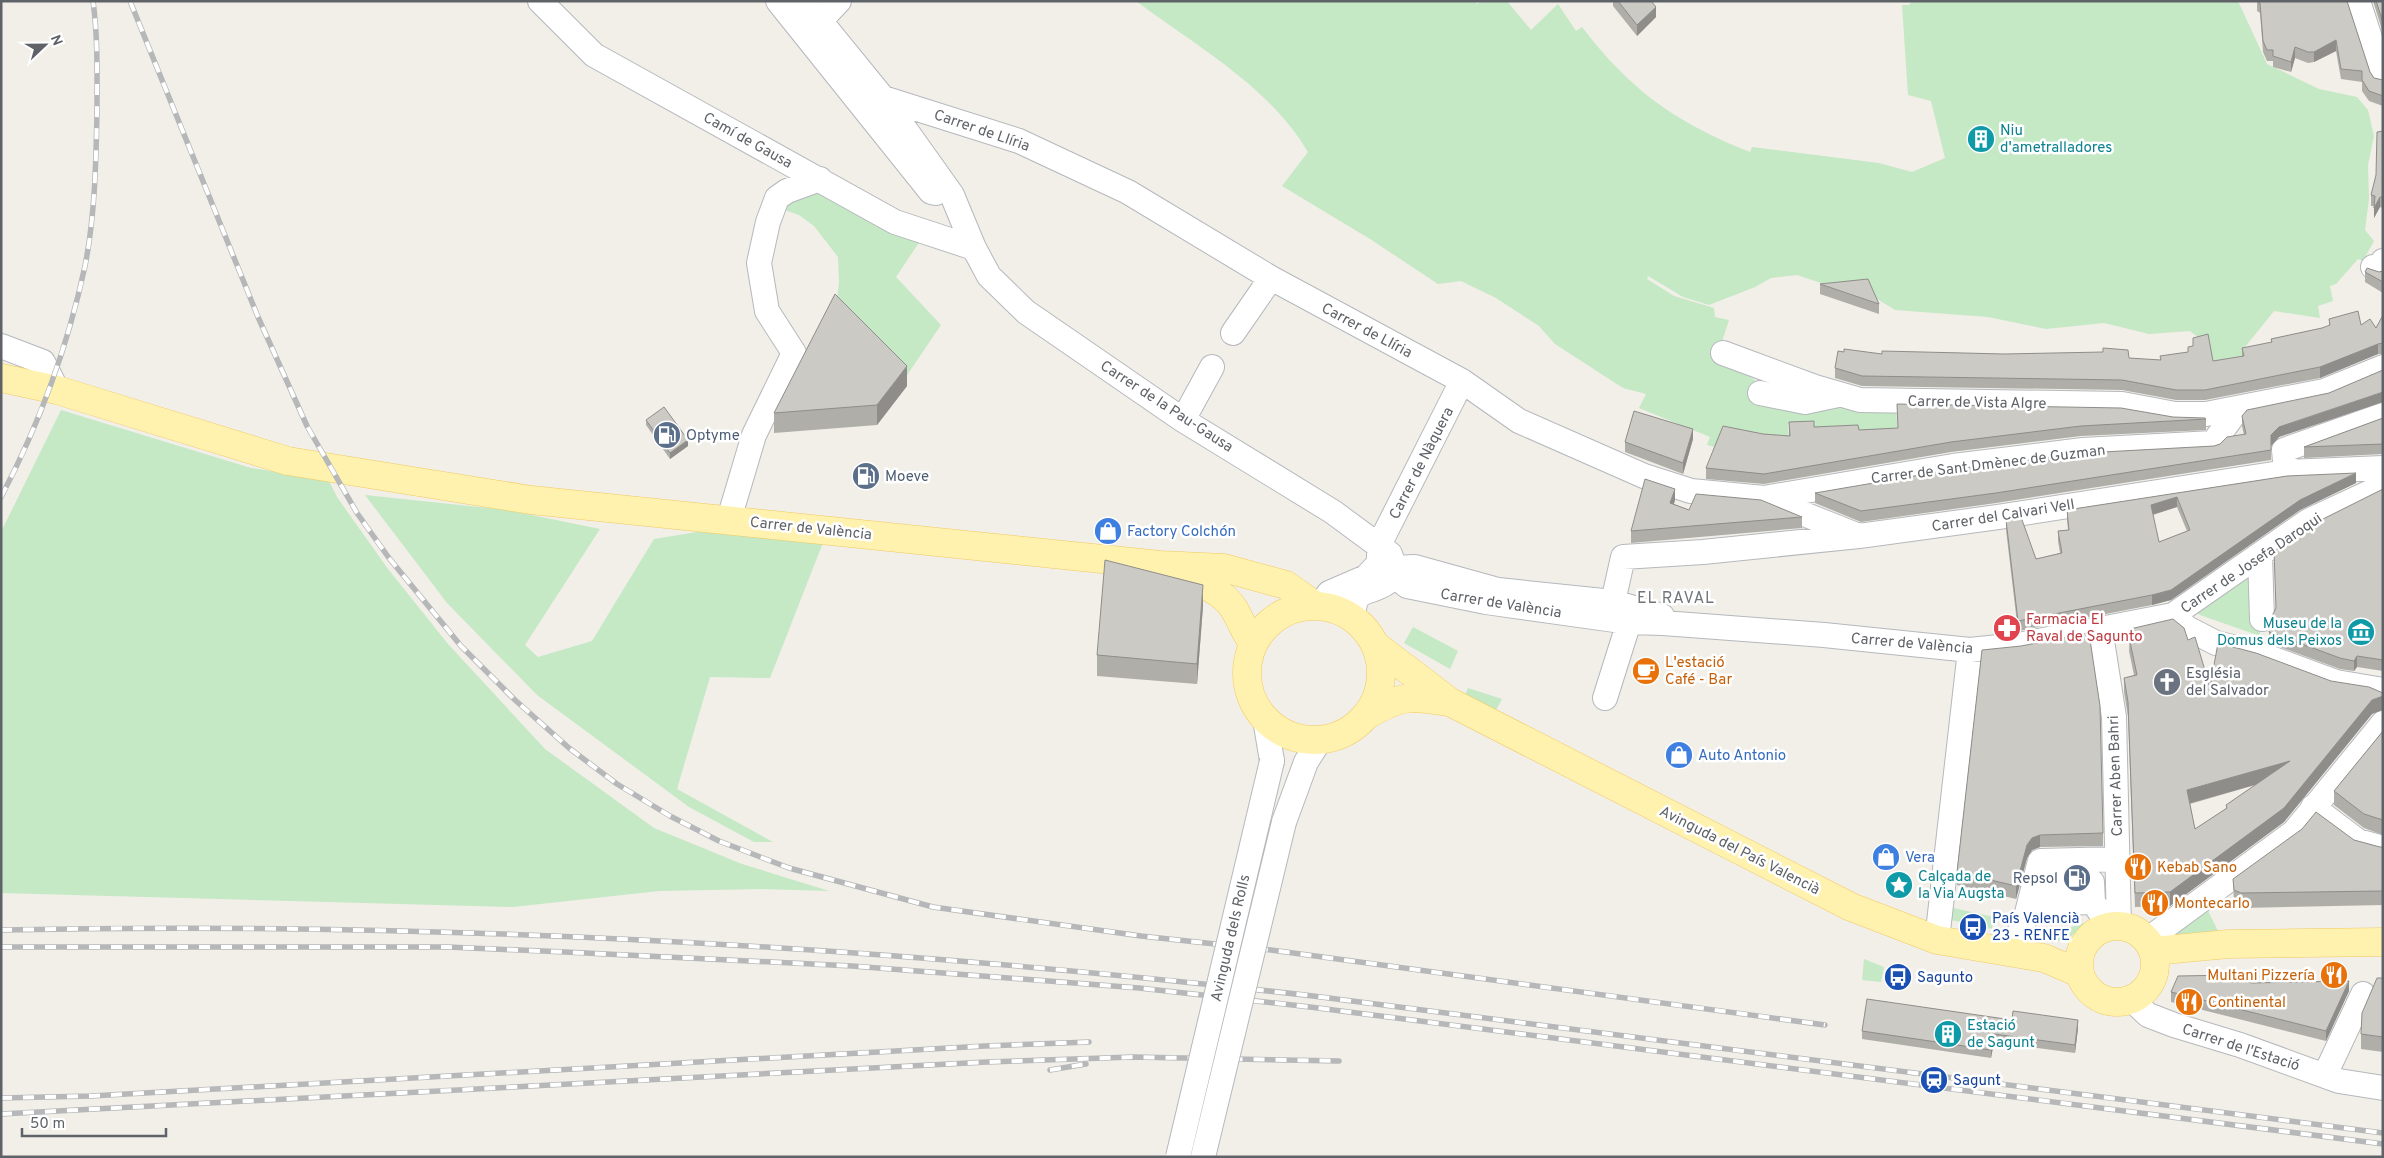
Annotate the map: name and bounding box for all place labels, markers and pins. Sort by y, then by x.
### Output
place label: Niu d'ametralladores [2000,122,2112,158]
building icon: Niu d'ametralladores [1966,124,1996,154]
fuel station icon: Optyme [652,420,682,450]
place label: Optyme [686,427,740,446]
fuel station icon: Moeve [851,461,881,491]
place label: Moeve [885,468,929,487]
shop icon: Factory Colchón [1093,516,1123,546]
place label: Factory Colchón [1127,523,1236,542]
place label: Farmacia El Raval de Sagunto [2026,611,2143,647]
pharmacy icon: Farmacia El Raval de Sagunto [1992,613,2022,643]
place label: Museu de la Domus dels Peixos [2217,615,2342,651]
museum icon: Museu de la Domus dels Peixos [2346,617,2376,647]
place label: L'estació Café - Bar [1665,654,1732,690]
cafe icon: L'estació Café - Bar [1631,656,1661,686]
place label: Església del Salvador [2186,665,2269,701]
church icon: Església del Salvador [2152,667,2182,697]
shop icon: Auto Antonio [1664,740,1694,770]
place label: Auto Antonio [1698,747,1786,766]
shop icon: Vera [1871,842,1901,872]
place label: Vera [1905,849,1935,868]
restaurant icon: Kebab Sano [2123,852,2153,882]
place label: Kebab Sano [2157,859,2237,878]
fuel station icon: Repsol [2062,863,2092,893]
place label: Calçada de la Via Augsta [1918,868,2004,904]
place icon: Calçada de la Via Augsta [1884,870,1914,900]
place label: Repsol [2013,870,2058,889]
restaurant icon: Montecarlo [2140,888,2170,918]
place label: Montecarlo [2174,895,2250,914]
place label: País Valencià 23 - RENFE [1992,910,2079,946]
bus stop icon: País Valencià 23 - RENFE [1958,912,1988,942]
restaurant icon: Multani Pizzería [2319,960,2349,990]
bus stop icon: Sagunto [1883,962,1913,992]
place label: Multani Pizzería [2207,967,2315,986]
place label: Sagunto [1917,969,1973,988]
restaurant icon: Continental [2174,987,2204,1017]
place label: Continental [2208,994,2286,1013]
place label: Estació de Sagunt [1967,1017,2035,1053]
building icon: Estació de Sagunt [1933,1019,1963,1049]
station icon: Sagunt [1919,1065,1949,1095]
place label: Sagunt [1953,1072,2001,1091]

